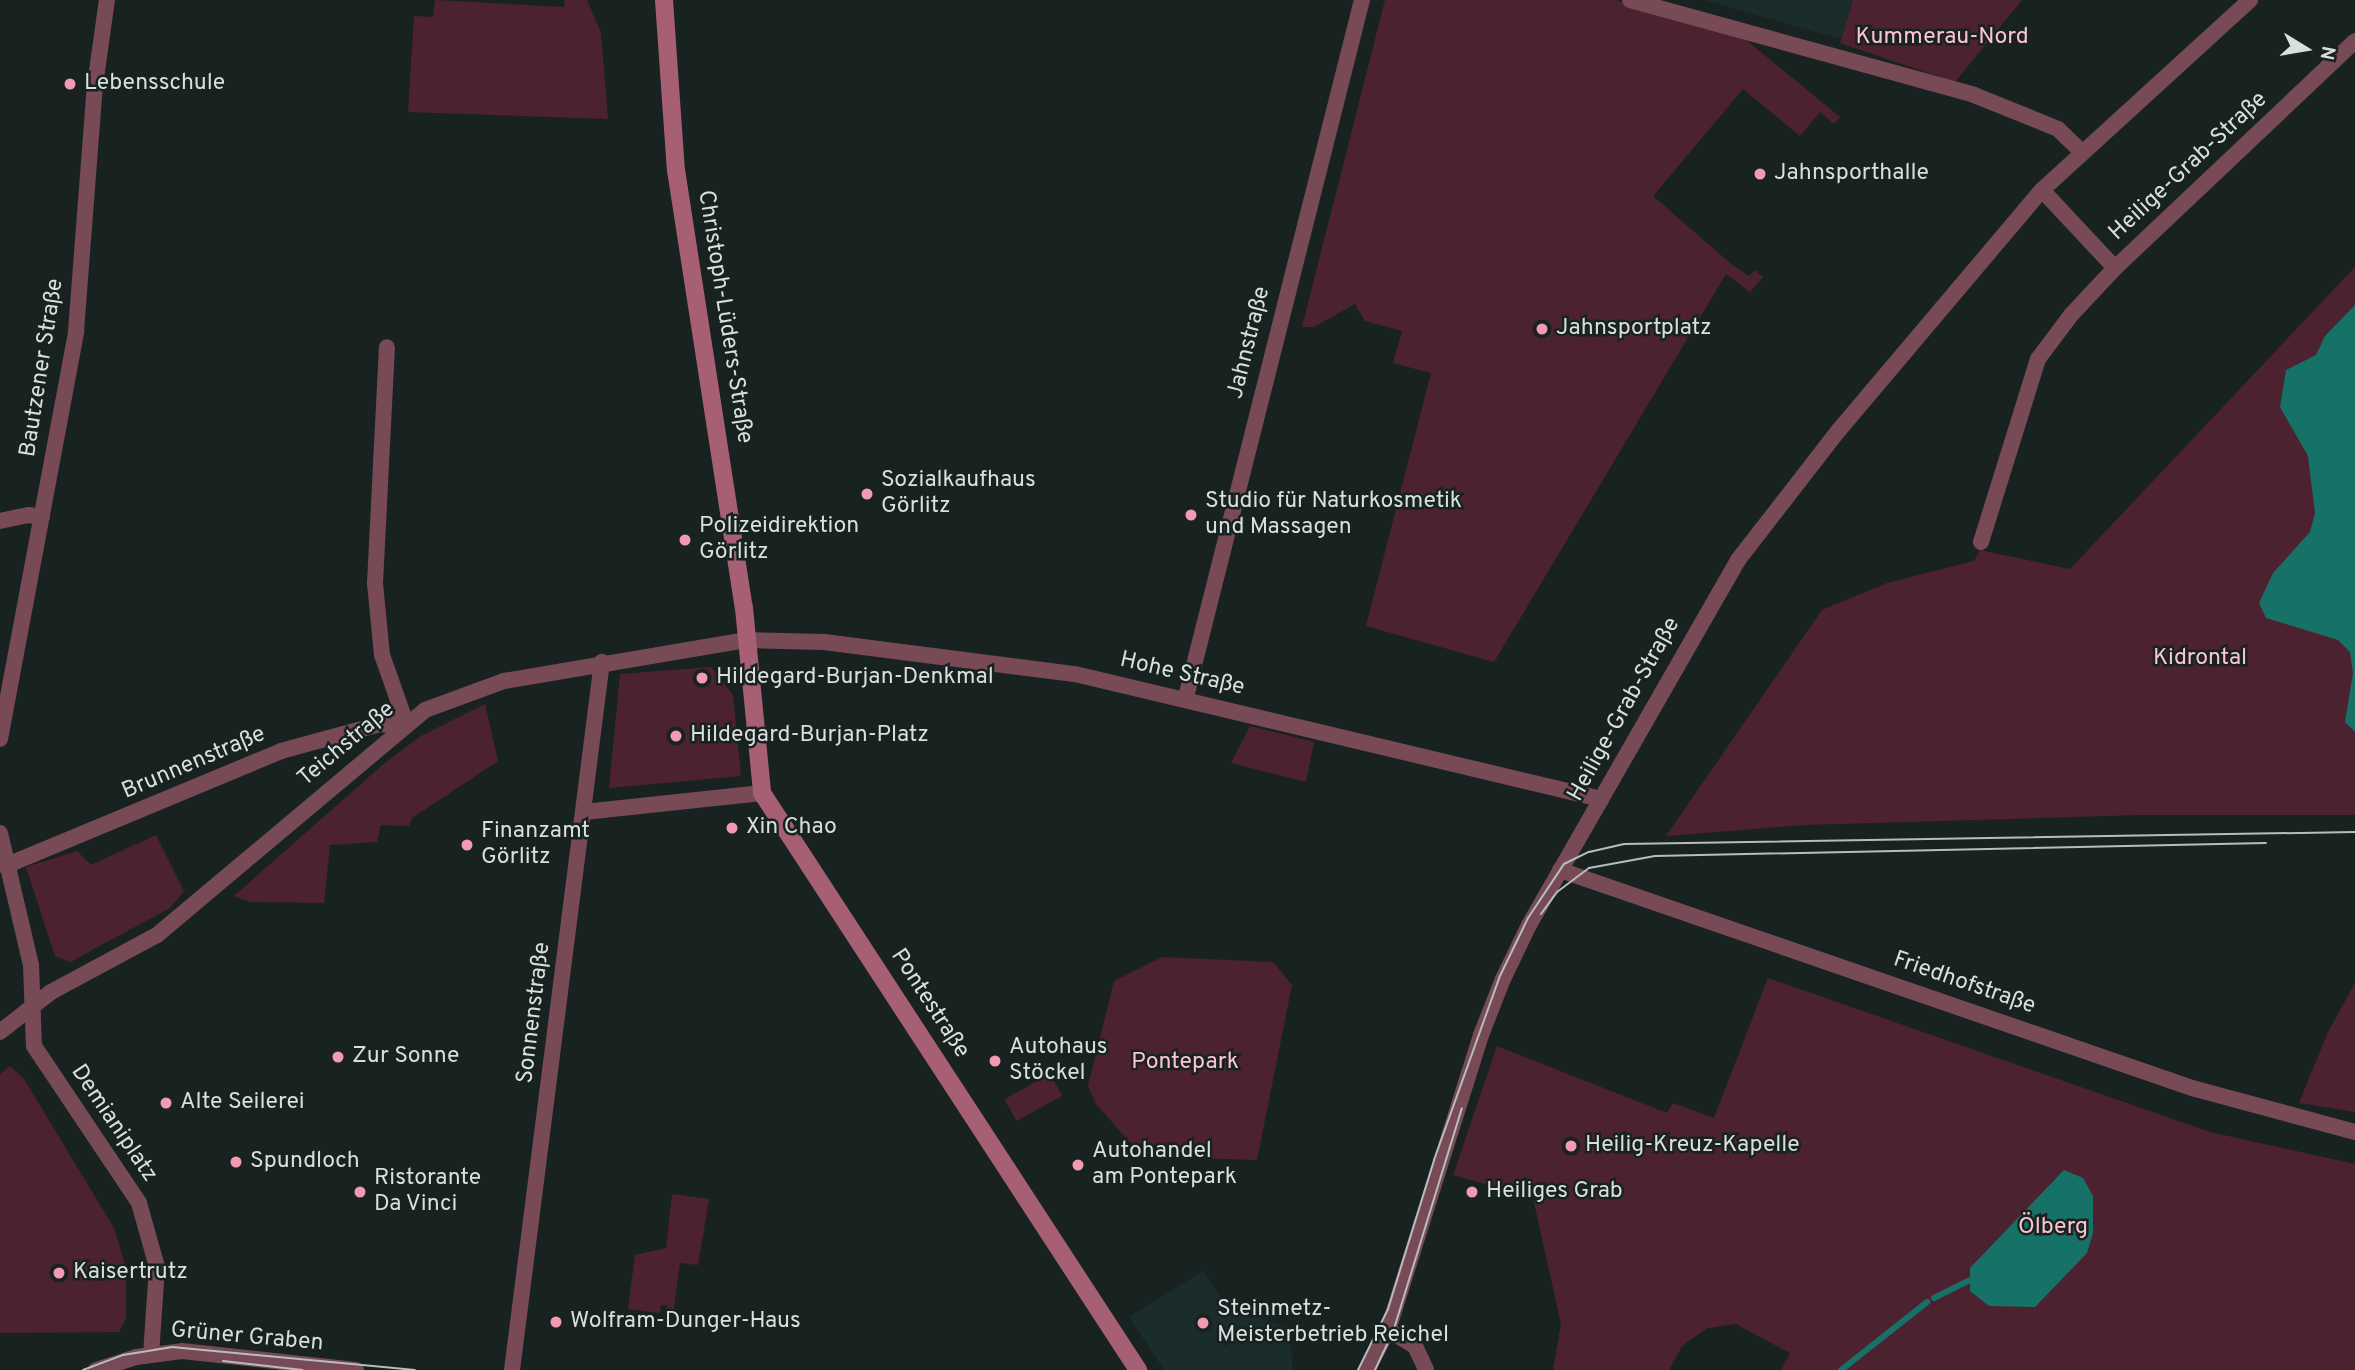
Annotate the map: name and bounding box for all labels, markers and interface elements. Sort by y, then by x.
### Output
north arrow [2271,14,2341,84]
park label: Kummerau-Nord [1855,24,2029,52]
text: N [2314,44,2340,62]
place label: Lebensschule [84,70,225,98]
marker: Lebensschule [62,76,78,92]
street label: Heilige-Grab-Straße [2104,87,2274,247]
place label: Jahnsporthalle [1774,160,1929,188]
marker: Jahnsporthalle [1752,166,1768,182]
street label: Christoph-Lüders-Straße [690,188,758,446]
street label: Bautzener Straße [15,277,71,459]
street label: Jahnstraße [1223,284,1277,402]
place label: Jahnsportplatz [1556,315,1712,343]
marker: Jahnsportplatz [1534,321,1550,337]
place label: Sozialkaufhaus Görlitz [881,467,1036,521]
marker: Sozialkaufhaus Görlitz [859,486,875,502]
place label: Studio für Naturkosmetik und Massagen [1205,488,1462,542]
marker: Studio für Naturkosmetik und Massagen [1183,507,1199,523]
place label: Polizeidirektion Görlitz [699,513,859,567]
marker: Polizeidirektion Görlitz [677,532,693,548]
street label: Heilige-Grab-Straße [1563,613,1687,807]
park label: Kidrontal [2153,645,2247,673]
street label: Hohe Straße [1117,647,1247,703]
place label: Hildegard-Burjan-Denkmal [716,664,994,692]
marker: Hildegard-Burjan-Denkmal [694,670,710,686]
street label: Teichstraße [293,697,401,793]
street label: Brunnenstraße [118,721,270,807]
place label: Hildegard-Burjan-Platz [690,722,929,750]
marker: Hildegard-Burjan-Platz [668,728,684,744]
place label: Xin Chao [746,814,837,842]
place label: Finanzamt Görlitz [481,818,590,872]
marker: Xin Chao [724,820,740,836]
marker: Finanzamt Görlitz [459,837,475,853]
street label: Sonnenstraße [513,941,557,1085]
street label: Pontestraße [884,944,974,1064]
street label: Friedhofstraße [1889,947,2039,1021]
place label: Autohaus Stöckel [1009,1034,1108,1088]
place label: Zur Sonne [352,1043,459,1071]
marker: Zur Sonne [330,1049,346,1065]
park label: Pontepark [1131,1049,1239,1077]
marker: Autohaus Stöckel [987,1053,1003,1069]
street label: Demianiplatz [64,1060,162,1188]
place label: Alte Seilerei [180,1089,305,1117]
marker: Alte Seilerei [158,1095,174,1111]
place label: Heilig-Kreuz-Kapelle [1585,1132,1800,1160]
place label: Autohandel am Pontepark [1092,1138,1237,1192]
marker: Heilig-Kreuz-Kapelle [1563,1138,1579,1154]
place label: Spundloch [250,1148,360,1176]
marker: Spundloch [228,1154,244,1170]
marker: Autohandel am Pontepark [1070,1157,1086,1173]
place label: Ristorante Da Vinci [374,1165,481,1219]
place label: Heiliges Grab [1486,1178,1623,1206]
marker: Ristorante Da Vinci [352,1184,368,1200]
marker: Heiliges Grab [1464,1184,1480,1200]
park label: Ölberg [2018,1214,2088,1242]
place label: Kaisertrutz [73,1259,188,1287]
marker: Kaisertrutz [51,1265,67,1281]
place label: Steinmetz- Meisterbetrieb Reichel [1217,1296,1449,1350]
place label: Wolfram-Dunger-Haus [570,1308,801,1336]
marker: Wolfram-Dunger-Haus [548,1314,564,1330]
marker: Steinmetz- Meisterbetrieb Reichel [1195,1315,1211,1331]
street label: Grüner Graben [169,1318,325,1358]

